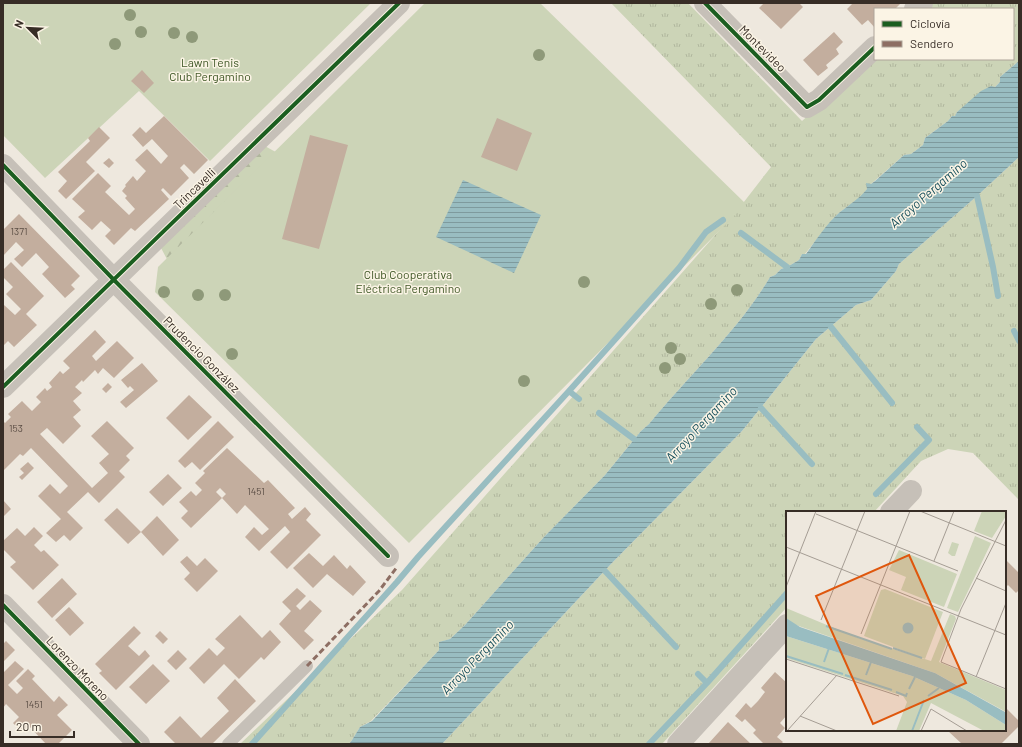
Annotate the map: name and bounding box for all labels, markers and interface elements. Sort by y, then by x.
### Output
north arrow [8,8,48,48]
legend [874,8,1014,60]
text: Ciclovía [910,16,950,30]
text: N [11,18,26,30]
street label: Montevideo [737,22,789,74]
text: Sendero [910,36,954,50]
park label: Lawn Tenis Club Pergamino [169,55,251,83]
water label: Arroyo Pergamino [886,155,970,231]
street label: Trincavelli [170,165,218,211]
house number: 1371 [11,225,27,237]
park label: Club Cooperativa Eléctrica Pergamino [355,267,461,295]
street label: Prudencio González [161,313,243,395]
water label: Arroyo Pergamino [662,383,740,465]
house number: 153 [9,422,23,434]
house number: 1451 [247,485,265,497]
inset map [786,511,1006,731]
water label: Arroyo Pergamino [437,616,517,698]
street label: Lorenzo Moreno [44,633,112,703]
house number: 1451 [25,698,43,710]
scale bar [10,713,74,739]
text: 20 m [16,719,42,733]

